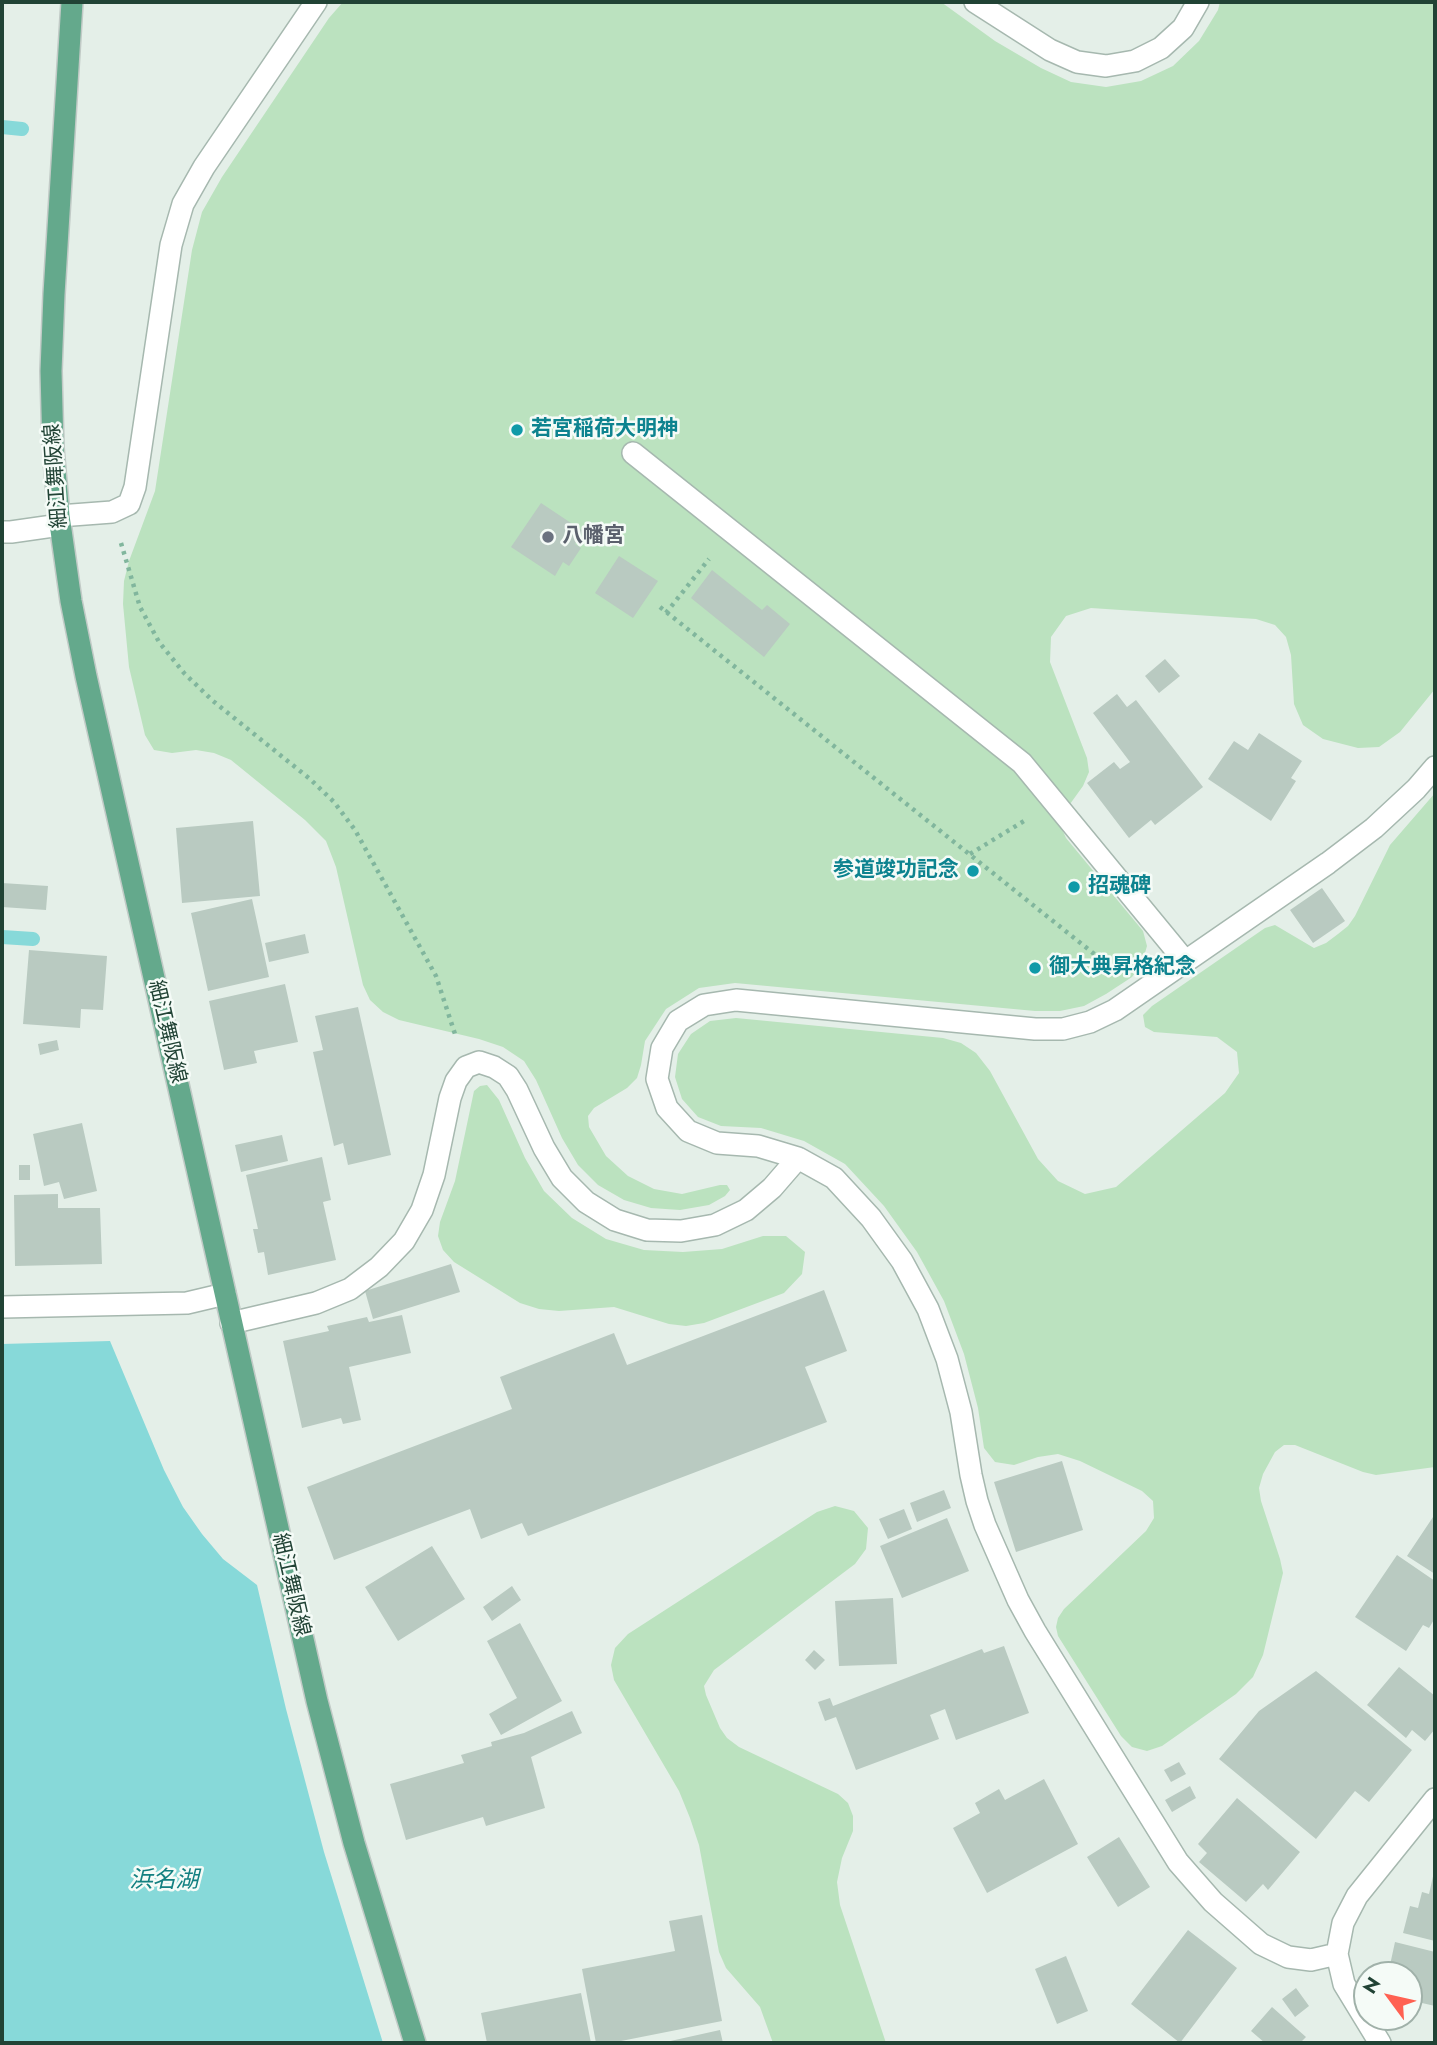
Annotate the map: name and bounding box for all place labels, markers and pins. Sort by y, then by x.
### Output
place label: 若宮稲荷大明神 [531,417,678,443]
marker: 若宮稲荷大明神 [509,422,525,438]
place label: 八幡宮 [562,524,625,550]
marker: 八幡宮 [540,529,556,545]
place label: 参道竣功記念 [833,858,959,884]
marker: 参道竣功記念 [965,863,981,879]
place label: 招魂碑 [1088,874,1151,900]
marker: 招魂碑 [1066,879,1082,895]
place label: 御大典昇格紀念 [1049,955,1196,981]
marker: 御大典昇格紀念 [1027,960,1043,976]

